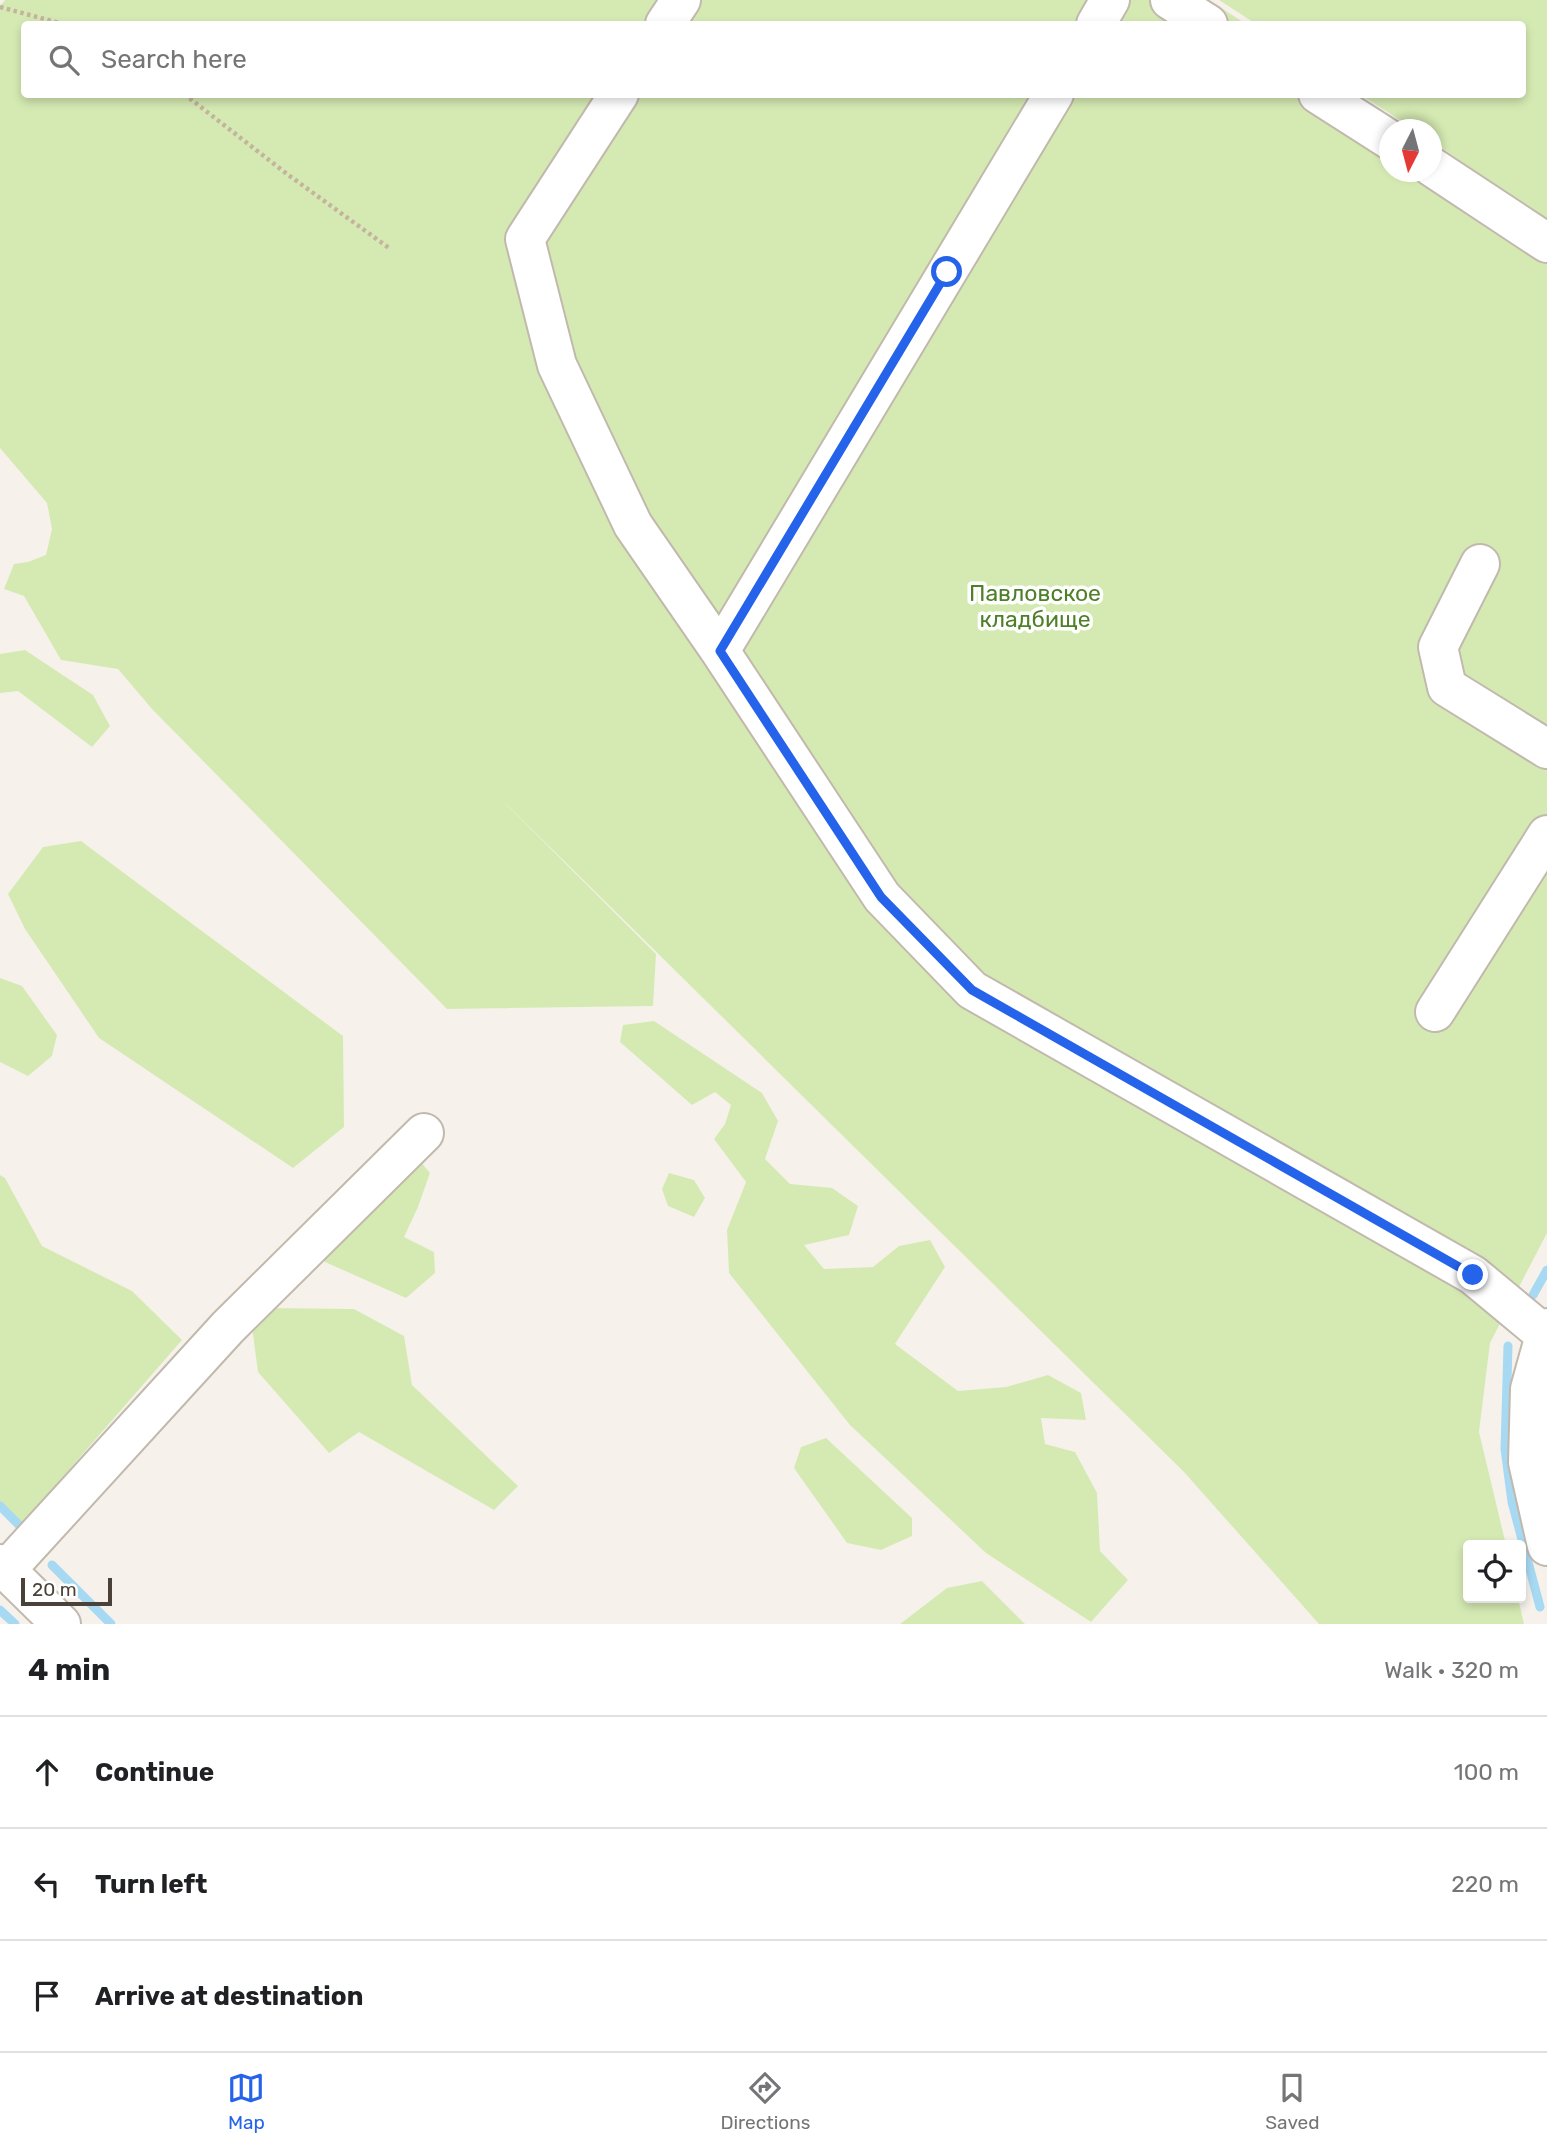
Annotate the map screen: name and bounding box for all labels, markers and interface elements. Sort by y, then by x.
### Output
search box [21,21,1526,98]
icon: search [45,41,83,79]
text: Search here [101,44,247,75]
north arrow [1379,119,1442,182]
route start [931,256,962,287]
park label: Павловское кладбище [969,579,1101,633]
route end [1457,1259,1488,1290]
map controls [1463,1540,1526,1603]
button: locate [1463,1540,1526,1603]
scale bar [21,1575,112,1607]
text: 20 m [32,1578,77,1601]
text: 4 min [28,1652,110,1688]
text: Walk · 320 m [1384,1656,1519,1684]
icon: ahead [28,1753,66,1791]
text: Continue [95,1757,214,1788]
text: 100 m [1454,1758,1519,1786]
icon: left [28,1865,66,1903]
text: Turn left [95,1869,207,1900]
text: 220 m [1451,1870,1519,1898]
icon: arrive [28,1977,66,2015]
text: Arrive at destination [95,1981,363,2012]
tab: Map [227,2069,265,2134]
tab: Directions [720,2069,810,2134]
tab: Saved [1265,2069,1320,2134]

